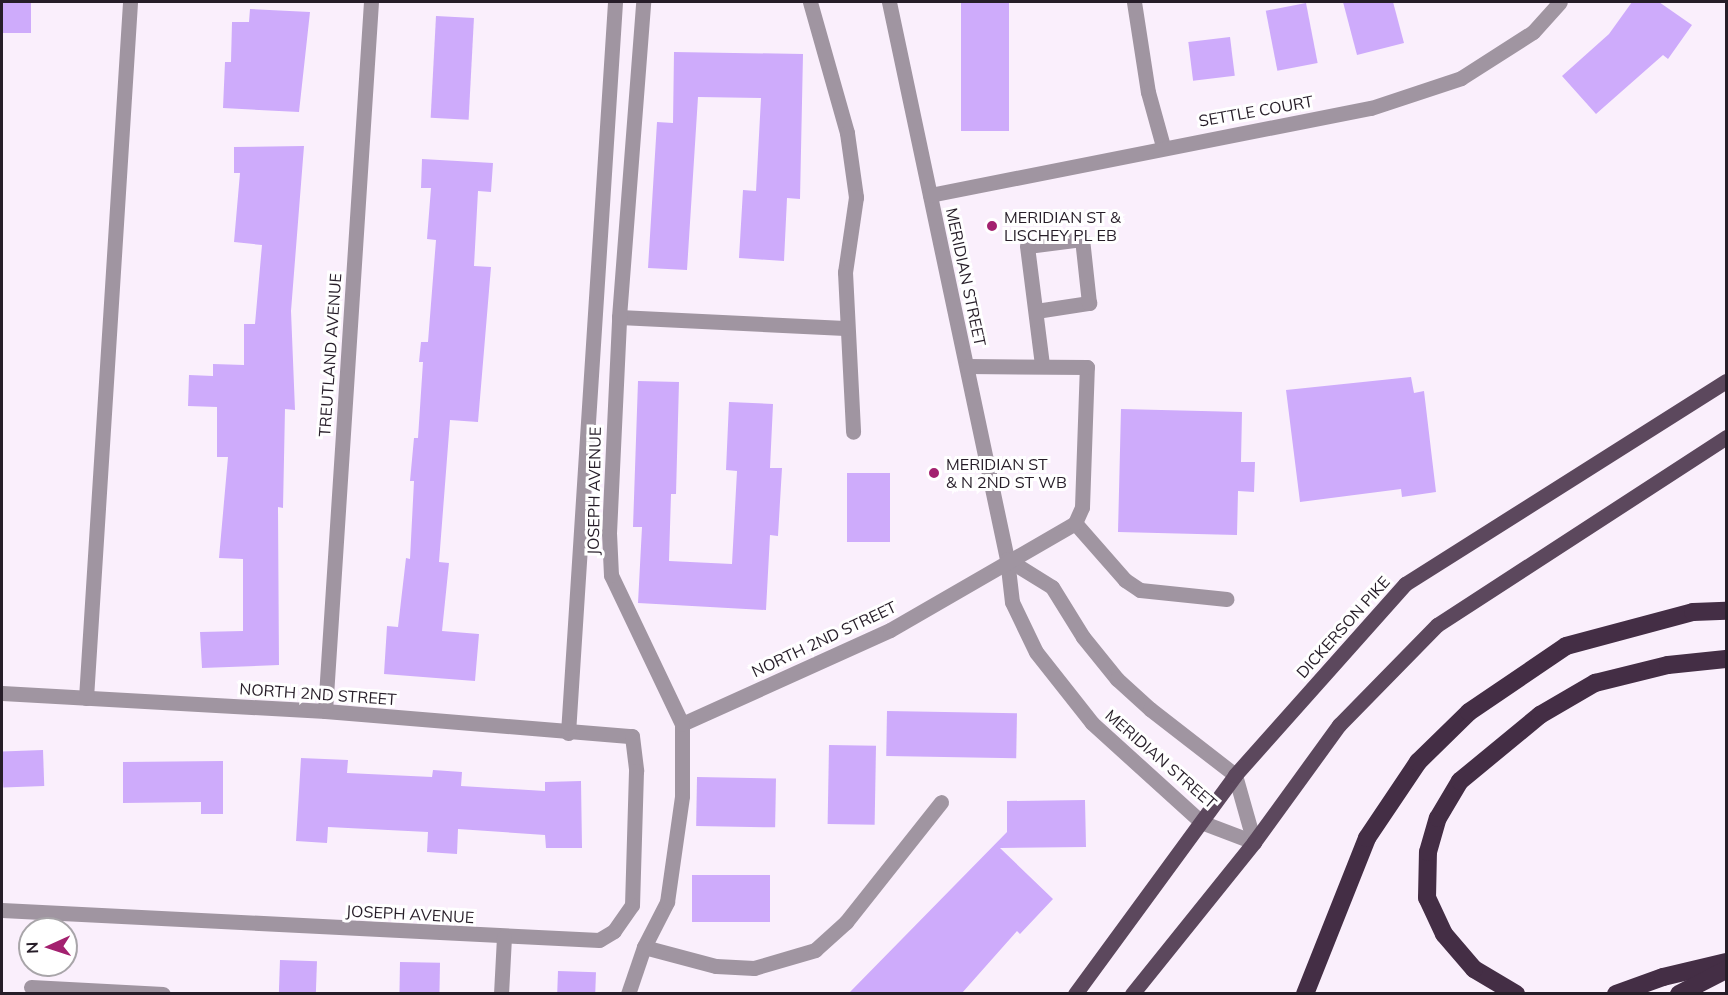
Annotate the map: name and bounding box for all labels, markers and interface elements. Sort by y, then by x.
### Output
street label: SETTLE COURT [1197,91,1315,131]
street label: MERIDIAN STREET [942,206,990,348]
place label: MERIDIAN ST & LISCHEY PL EB [1004,207,1121,245]
marker: MERIDIAN ST & LISCHEY PL EB [985,219,999,233]
street label: TREUTLAND AVENUE [315,272,345,438]
street label: JOSEPH AVENUE [583,427,605,555]
place label: MERIDIAN ST & N 2ND ST WB [946,454,1067,492]
marker: MERIDIAN ST & N 2ND ST WB [927,466,941,480]
street label: DICKERSON PIKE [1292,572,1394,682]
street label: NORTH 2ND STREET [749,597,899,681]
street label: NORTH 2ND STREET [239,679,397,709]
street label: MERIDIAN STREET [1101,705,1221,813]
street label: JOSEPH AVENUE [345,901,475,927]
north arrow [18,917,78,977]
text: N [22,941,42,954]

